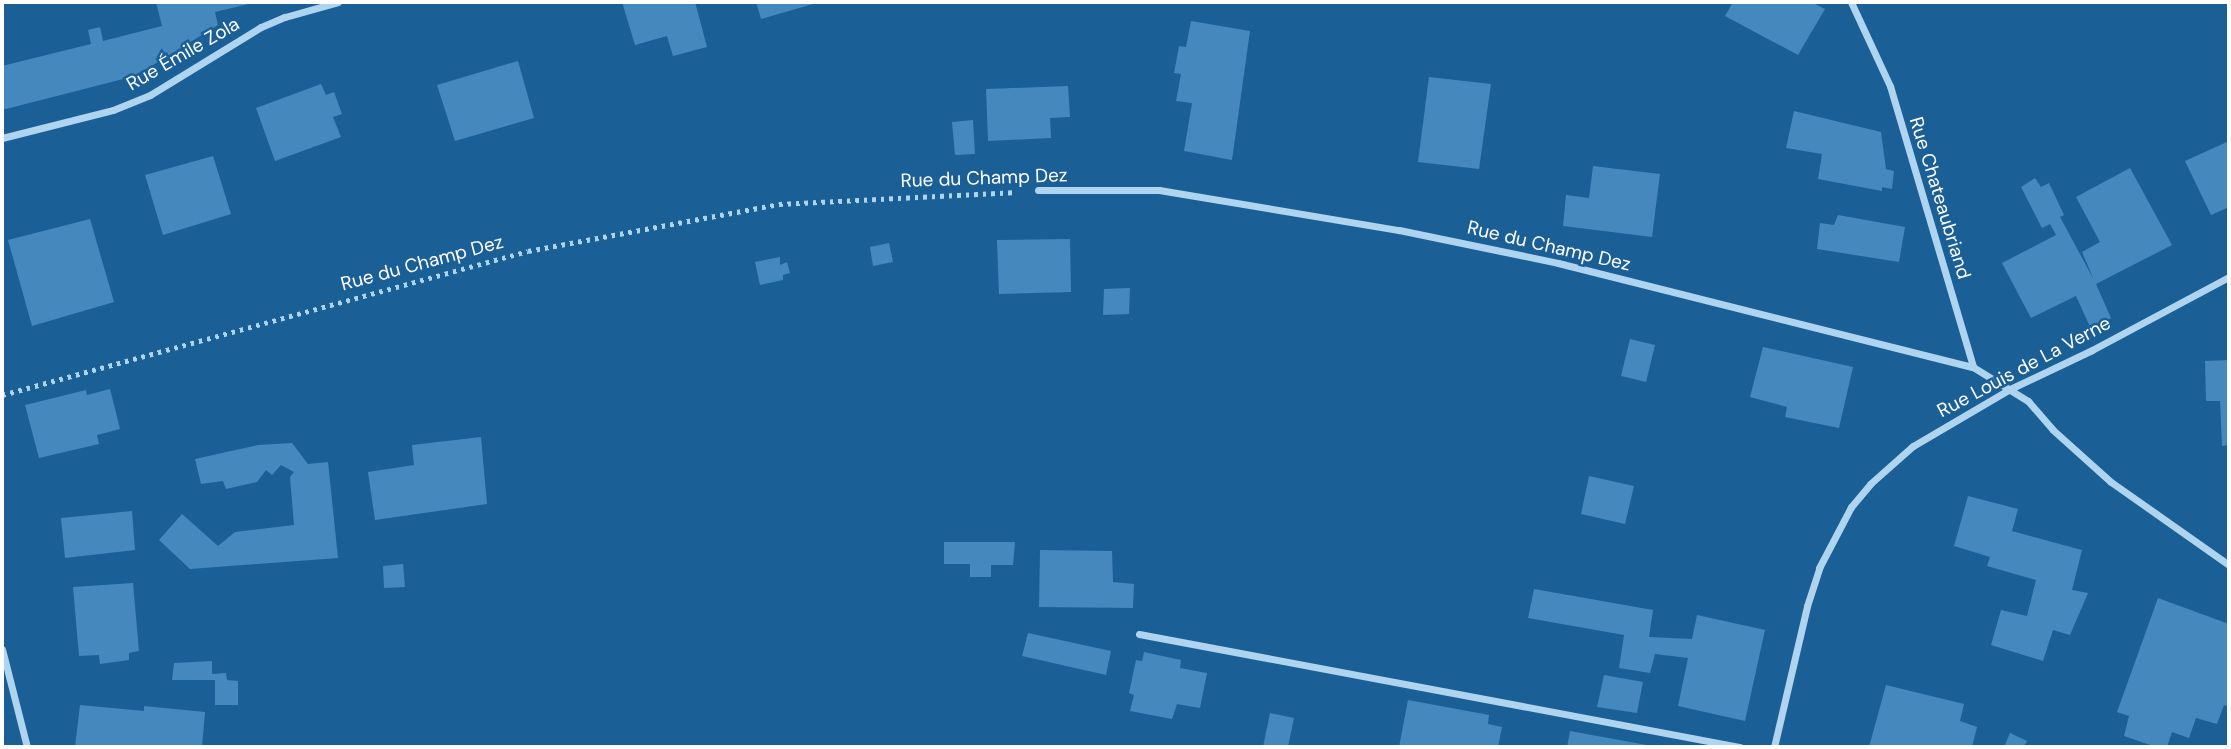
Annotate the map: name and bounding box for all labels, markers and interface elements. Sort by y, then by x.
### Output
street label: Rue Émile Zola [123,13,243,95]
street label: Rue Chateaubriand [1904,114,1976,282]
street label: Rue du Champ Dez [900,164,1068,192]
street label: Rue du Champ Dez [1465,216,1633,276]
street label: Rue du Champ Dez [338,230,506,296]
street label: Rue Louis de La Verne [1933,312,2115,422]

